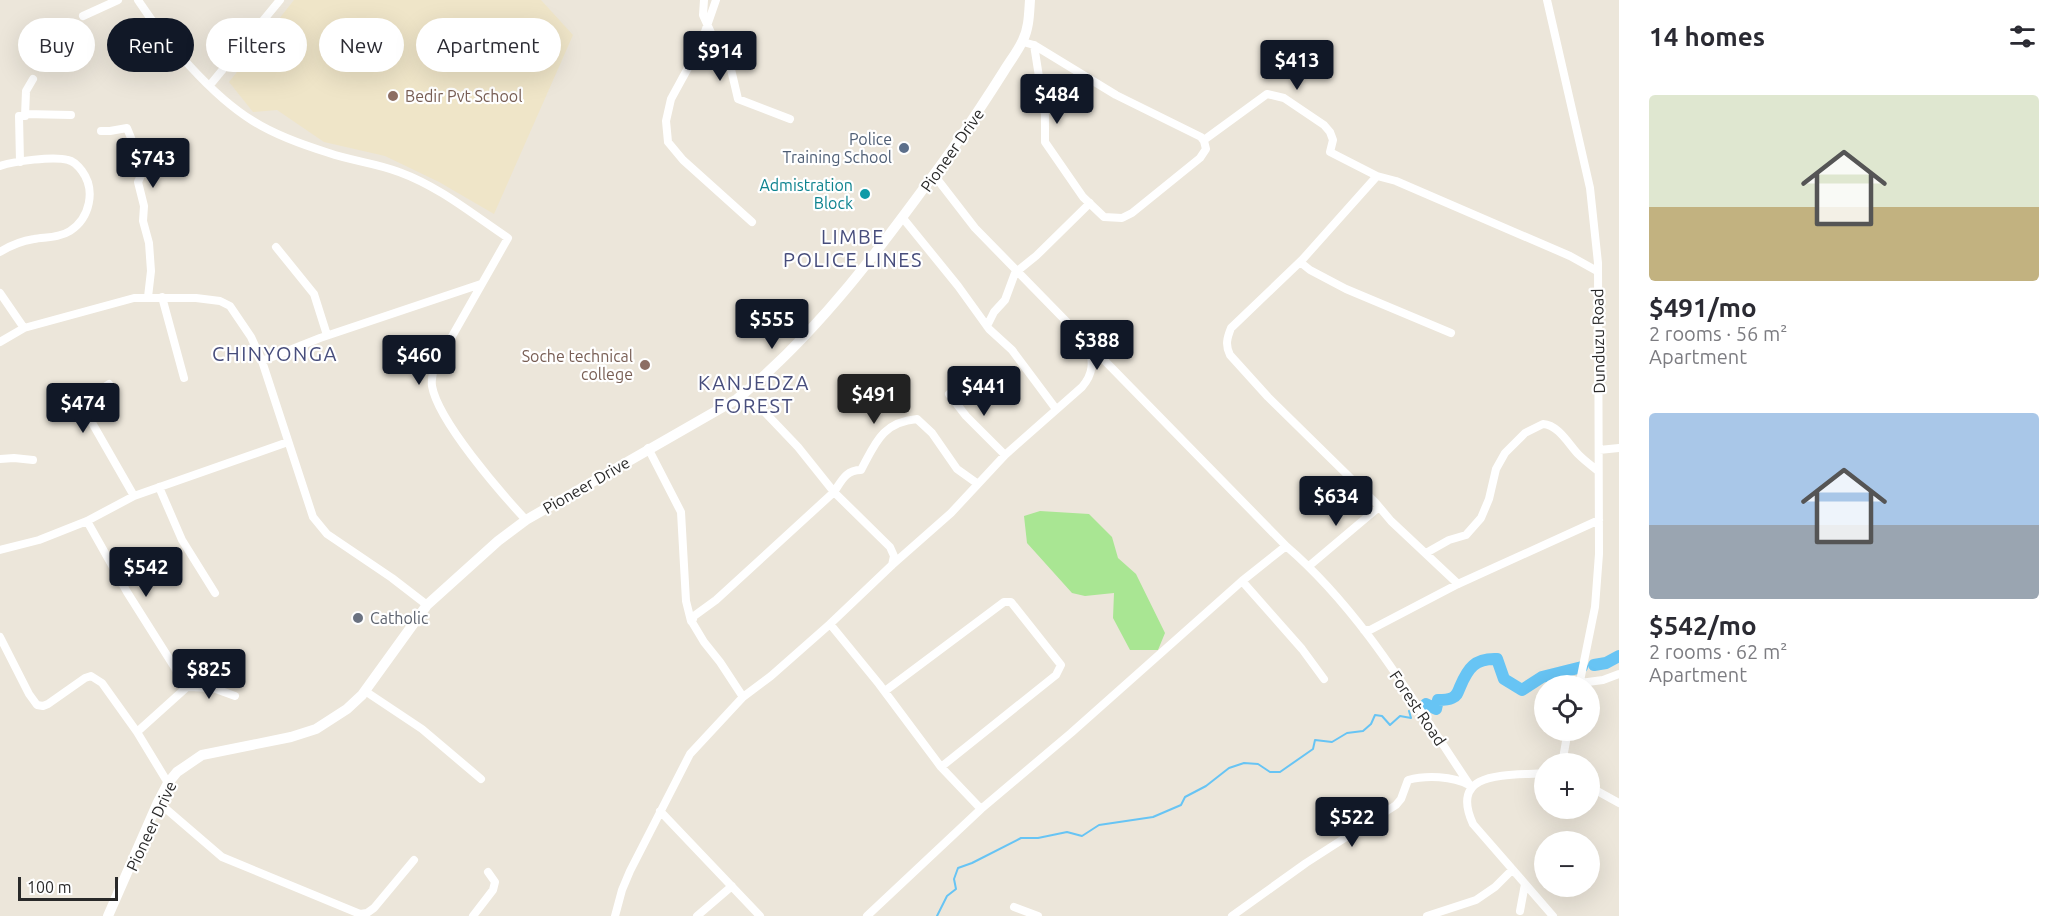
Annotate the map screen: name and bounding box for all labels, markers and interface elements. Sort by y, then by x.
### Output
chip: Buy [18,18,95,72]
chip: Rent [107,18,194,72]
chip: Filters [206,18,307,72]
chip: New [319,18,404,72]
chip: Apartment [416,18,561,72]
icon: filters [2006,20,2039,53]
text: 14 homes [1649,22,1765,51]
pin: $914 [684,31,756,82]
text: $914 [697,39,743,62]
pin: $413 [1261,40,1333,91]
text: $413 [1274,48,1320,71]
pin: $484 [1021,74,1093,125]
text: $484 [1034,82,1080,105]
place label: Bedir Pvt School [405,87,522,105]
marker: Bedir Pvt School [386,89,400,103]
street label: Pioneer Drive [917,105,987,195]
place label: Police Training School [783,130,892,166]
icon: home [1790,134,1898,242]
pin: $743 [117,138,189,189]
marker: Police Training School [897,141,911,155]
text: $743 [130,146,176,169]
place label: Admistration Block [759,176,853,212]
marker: Admistration Block [858,187,872,201]
district label: LIMBE POLICE LINES [783,225,923,271]
street label: Dunduzu Road [1588,288,1608,394]
text: $491/mo [1649,293,1757,322]
pin: $555 [736,299,808,350]
text: $555 [749,307,795,330]
pin: $388 [1061,320,1133,371]
text: 2 rooms · 56 m² [1649,322,1787,345]
text: $388 [1074,328,1120,351]
pin: $460 [383,335,455,386]
district label: CHINYONGA [212,342,338,365]
text: $460 [396,343,442,366]
text: Apartment [1649,345,1747,368]
place label: Soche technical college [522,347,633,383]
marker: Soche technical college [638,358,652,372]
pin: $441 [948,366,1020,417]
district label: KANJEDZA FOREST [698,371,810,417]
pin: $491 [838,374,910,425]
text: $441 [961,374,1007,397]
text: $491 [851,382,897,405]
pin: $474 [47,383,119,434]
text: $474 [60,391,106,414]
icon: home [1790,452,1898,560]
street label: Pioneer Drive [539,453,633,517]
pin: $634 [1300,476,1372,527]
text: $634 [1313,484,1359,507]
pin: $542 [110,547,182,598]
text: $542 [123,555,169,578]
place label: Catholic [370,609,429,627]
marker: Catholic [351,611,365,625]
text: $542/mo [1649,611,1757,640]
text: 2 rooms · 62 m² [1649,640,1787,663]
pin: $825 [173,649,245,700]
text: $825 [186,657,232,680]
text: Apartment [1649,663,1747,686]
street label: Forest Road [1386,667,1450,749]
map controls [1534,675,1600,897]
button: locate [1534,675,1600,741]
button: + [1534,753,1600,819]
street label: Pioneer Drive [122,778,180,874]
pin: $522 [1316,797,1388,848]
text: $522 [1329,805,1375,828]
button: − [1534,831,1600,897]
scale bar [18,874,118,902]
text: 100 m [27,878,72,896]

